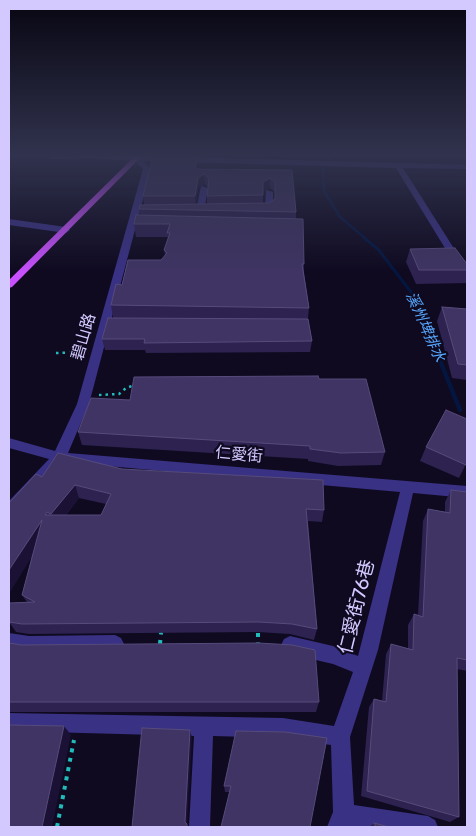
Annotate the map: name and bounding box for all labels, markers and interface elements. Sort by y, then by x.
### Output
water label: 溪州埤排水 [402,289,448,365]
street label: 碧山路 [68,311,100,363]
street label: 仁愛街 [214,443,264,467]
street label: 仁愛街76巷 [334,557,380,657]

